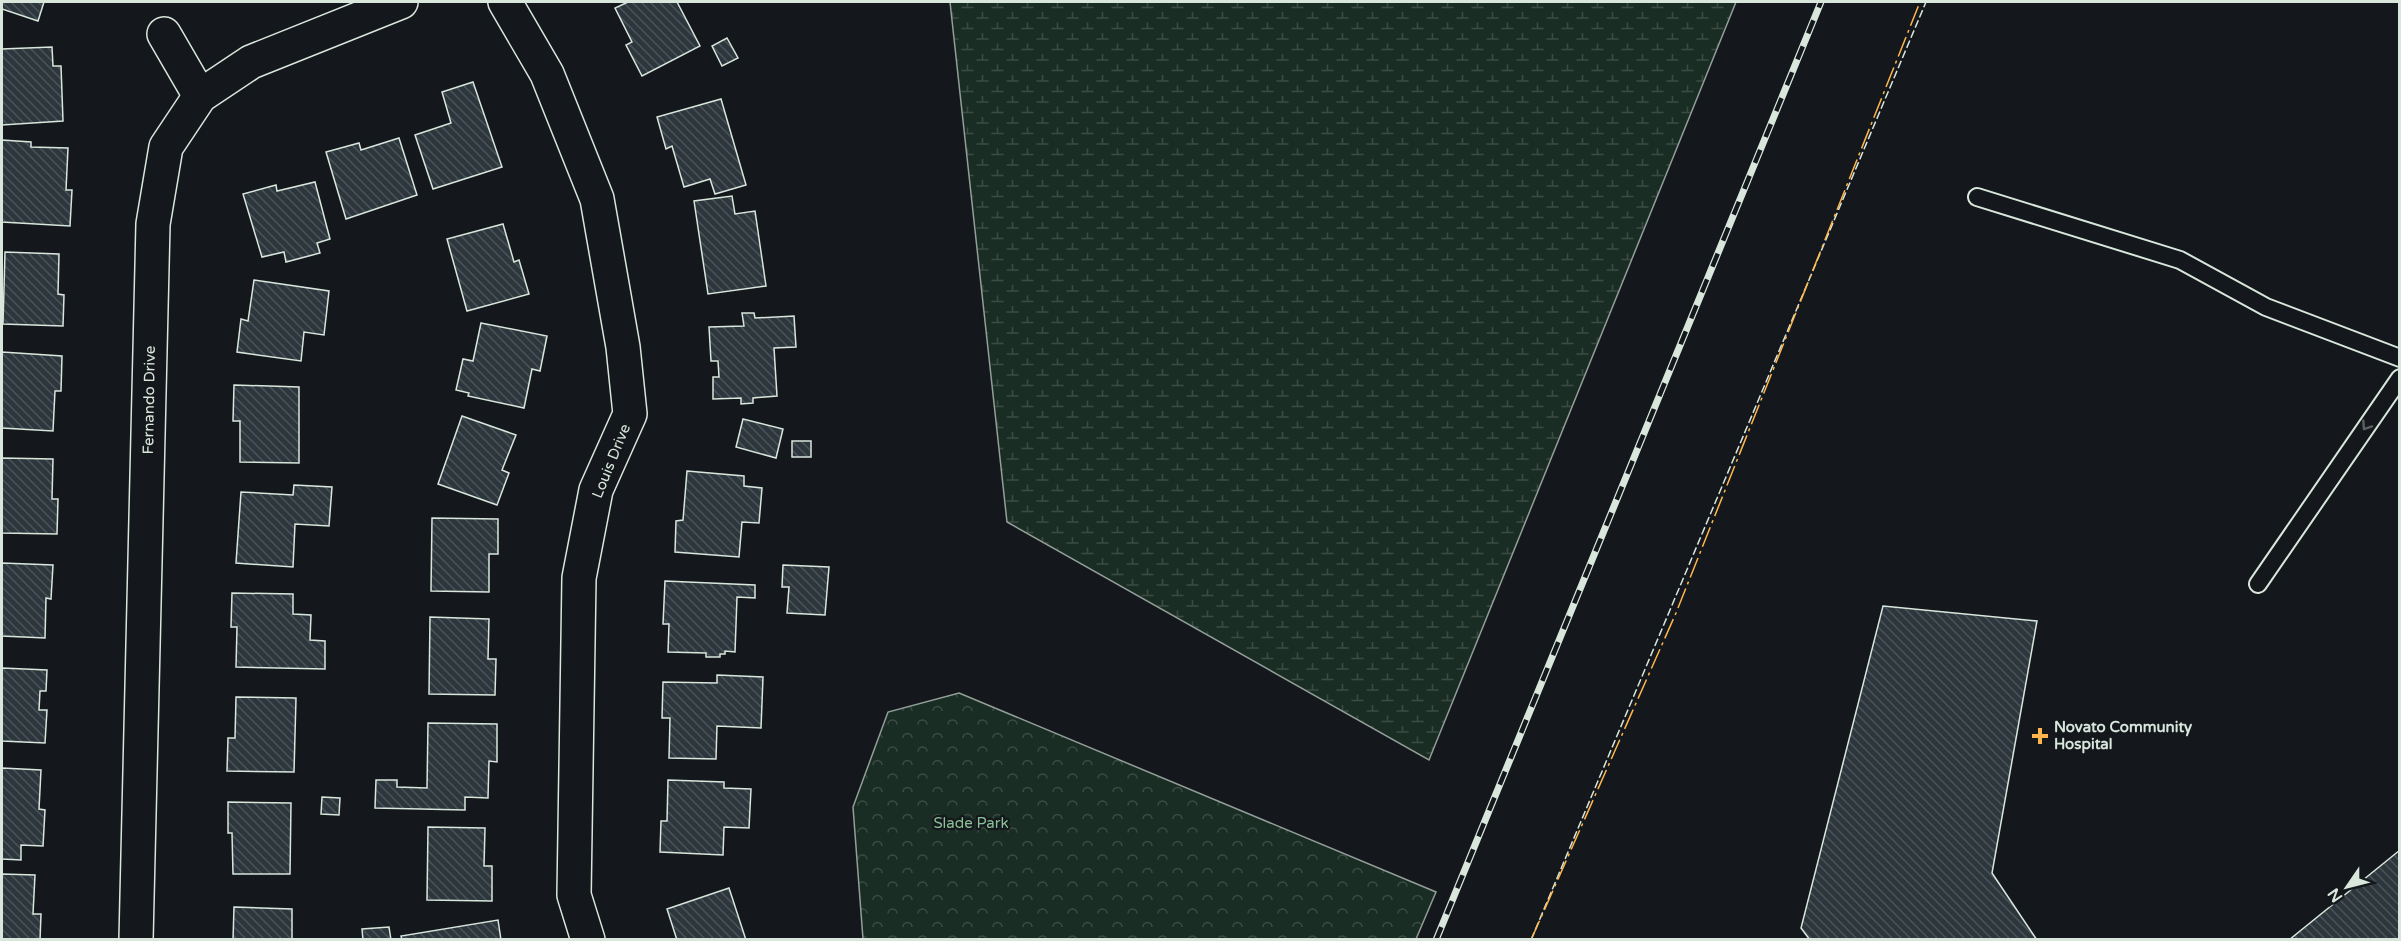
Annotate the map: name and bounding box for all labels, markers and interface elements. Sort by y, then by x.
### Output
street label: Fernando Drive [139,345,159,455]
one-way arrow [2362,420,2373,431]
street label: Louis Drive [588,421,634,501]
place label: Novato Community Hospital [2054,718,2192,754]
marker: Novato Community Hospital [2031,727,2049,745]
park label: Slade Park [933,814,1009,832]
north arrow [2317,857,2377,917]
text: N [2324,884,2347,906]

